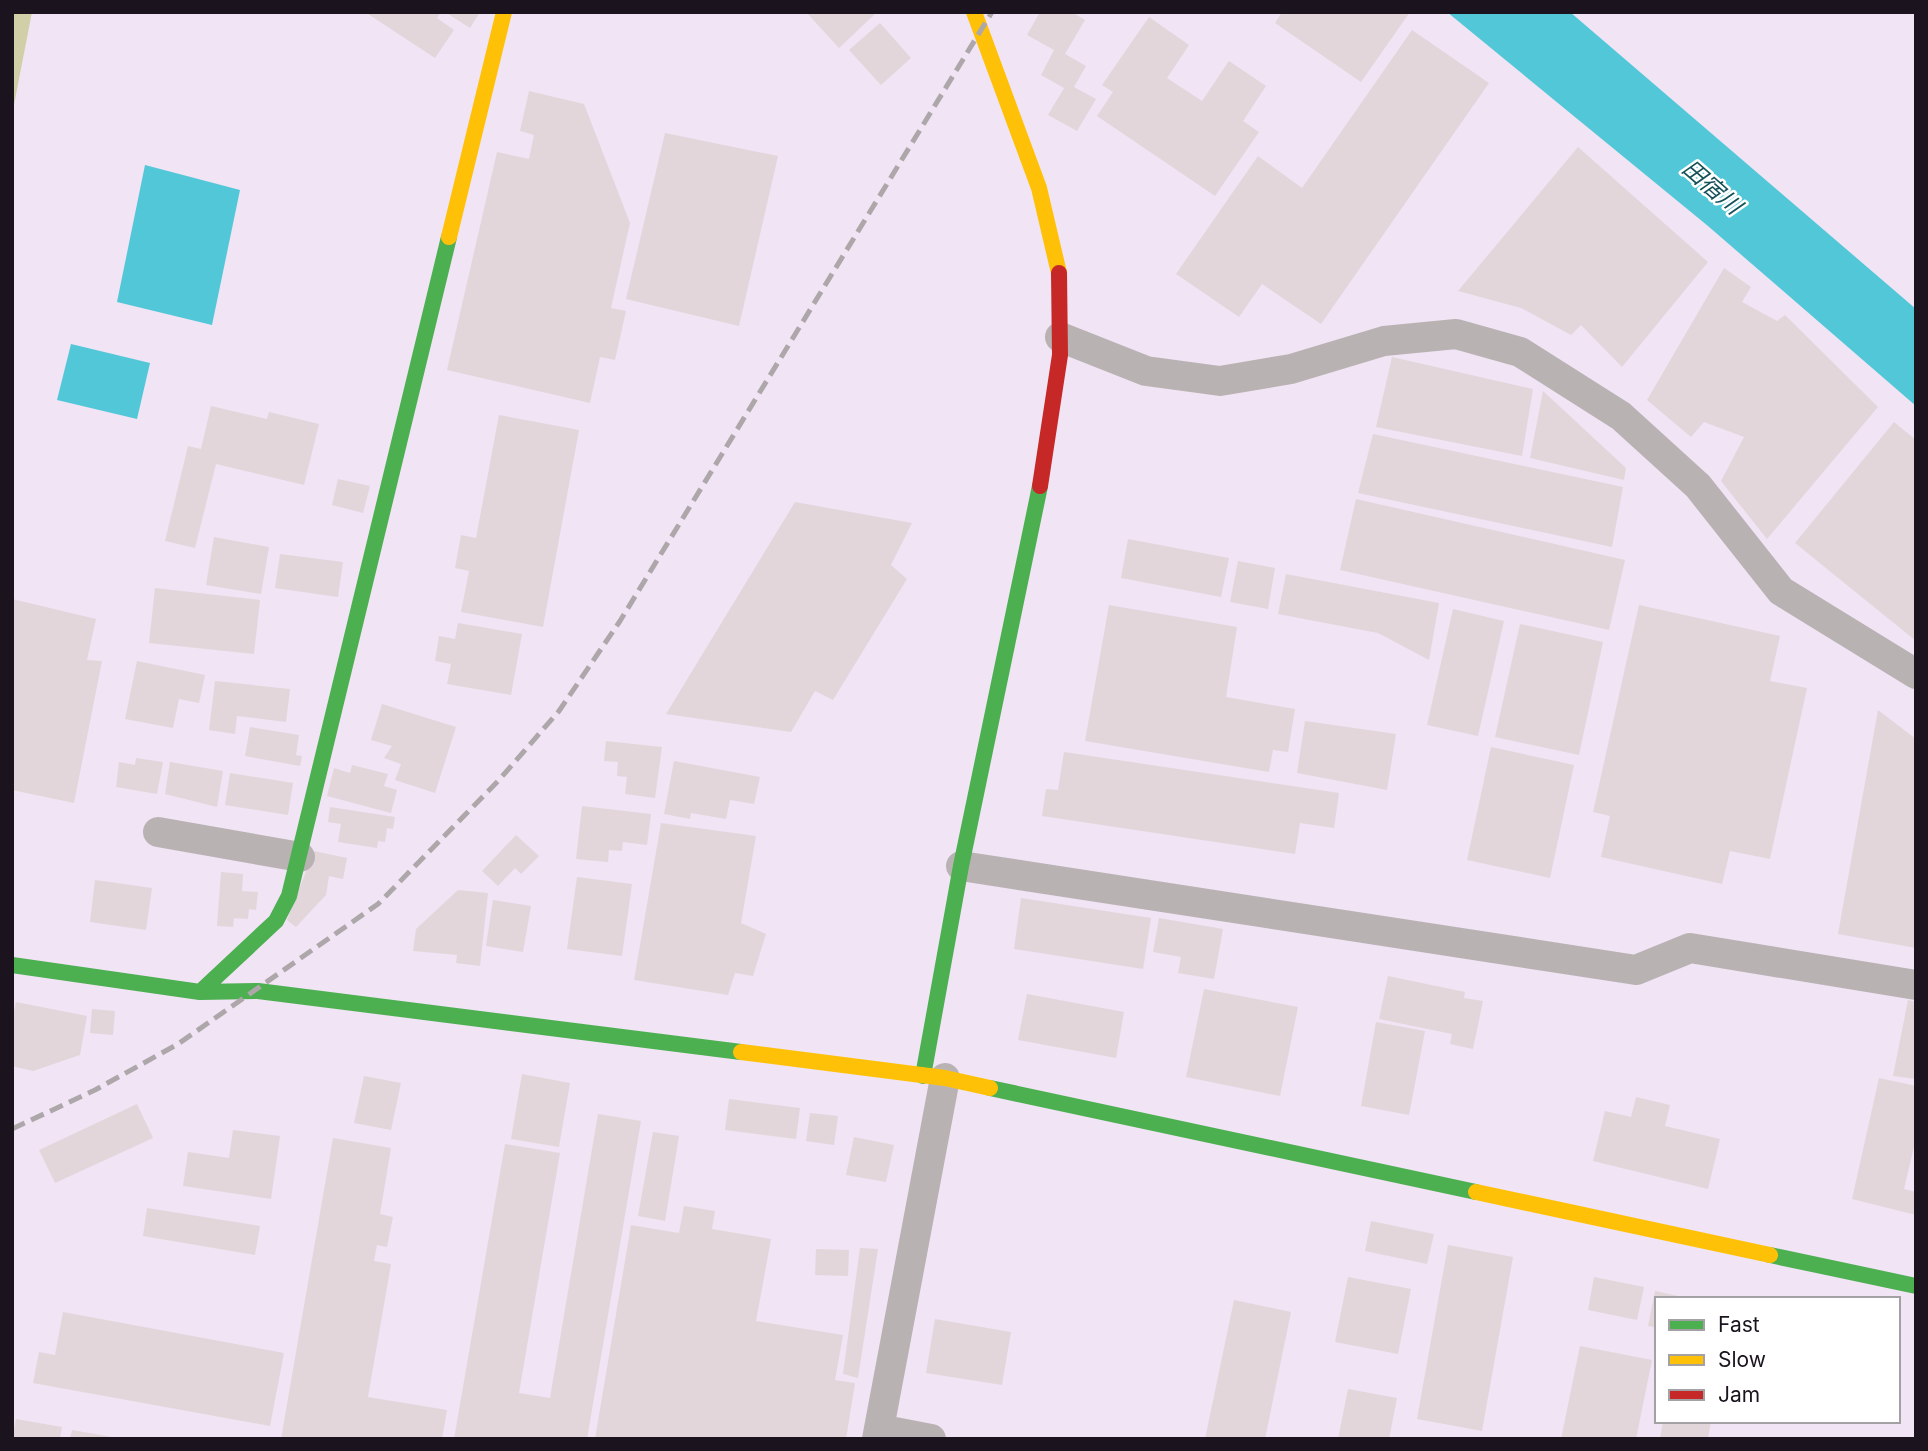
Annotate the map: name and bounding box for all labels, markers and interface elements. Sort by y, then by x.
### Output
water label: 田宿川 [1677,154,1749,222]
legend [1655,1297,1900,1423]
text: Fast [1718,1312,1760,1337]
text: Slow [1718,1347,1766,1372]
text: Jam [1718,1382,1760,1407]

